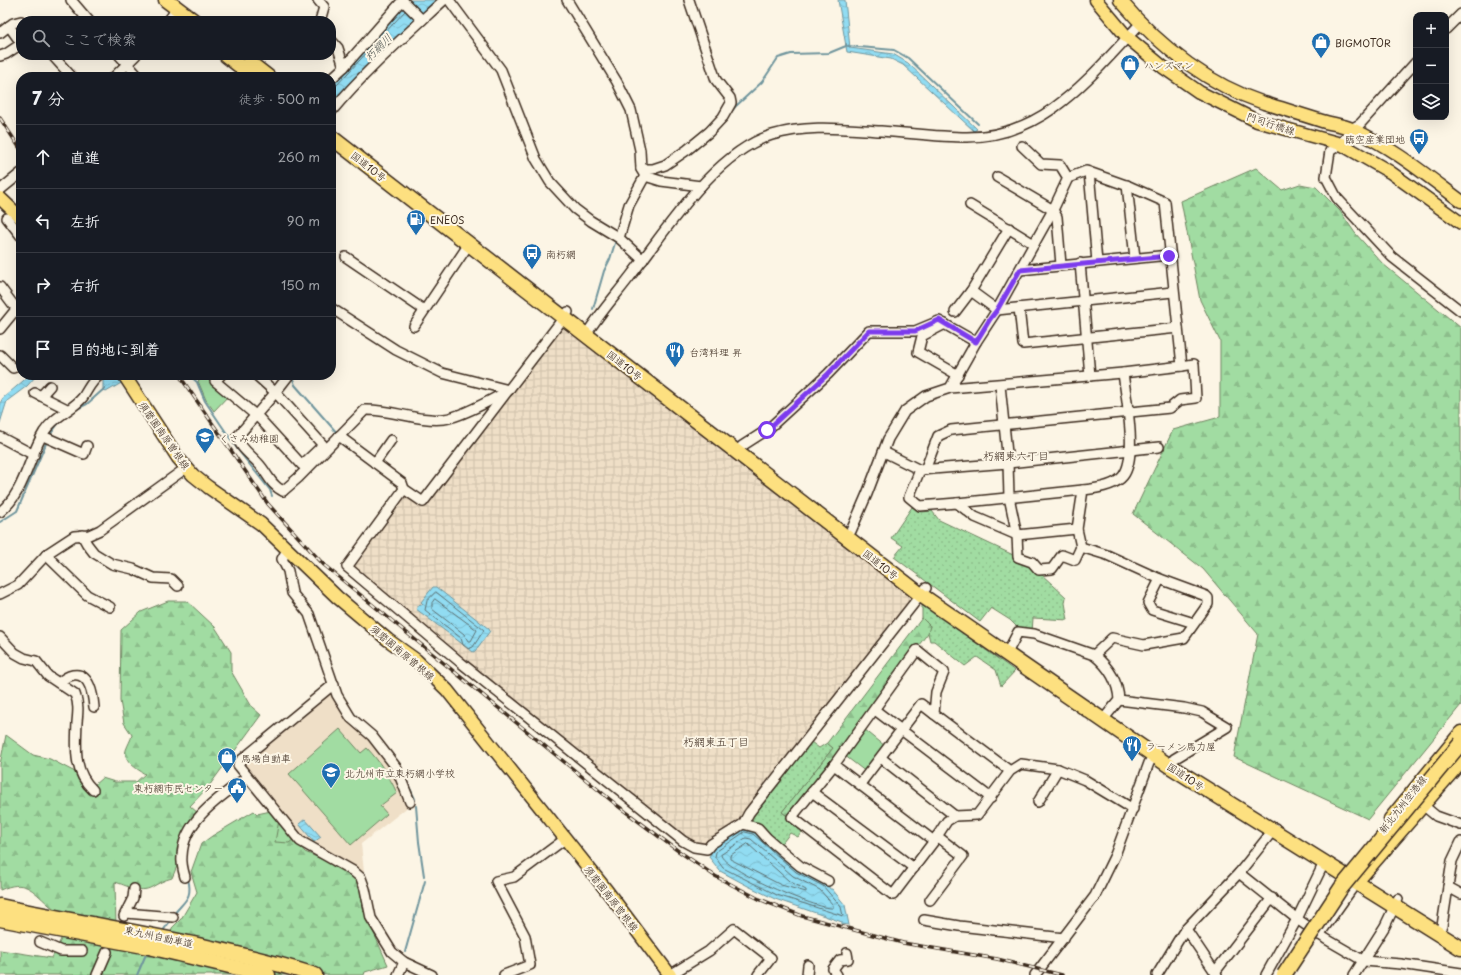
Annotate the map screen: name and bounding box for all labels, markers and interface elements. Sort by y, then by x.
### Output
map controls [1413,12,1449,120]
button: + [1413,12,1449,48]
search box [16,16,336,60]
icon: search [30,27,52,49]
text: ここで検索 [62,27,137,50]
water label: 朽網川 [360,29,396,65]
shop icon: BIGMOTOR [1310,31,1332,59]
place label: BIGMOTOR [1335,35,1391,50]
button: − [1413,48,1449,84]
shop icon: ハンズマン [1119,53,1141,81]
place label: ハンズマン [1144,57,1194,72]
button: layers [1413,84,1449,120]
text: 7 分 [32,85,64,111]
text: 徒歩 · 500 m [239,89,320,108]
street label: 門司行橋線 [1245,108,1297,138]
bus stop icon: 臨空産業団地 [1408,127,1430,155]
place label: 臨空産業団地 [1345,131,1405,146]
text: 直進 [70,145,100,168]
icon: ahead [32,146,54,168]
text: 260 m [278,147,320,166]
street label: 国道10号 [348,147,390,185]
fuel station icon: ENEOS [405,208,427,236]
text: 左折 [70,209,100,232]
icon: left [32,210,54,232]
text: 90 m [287,211,320,230]
place label: ENEOS [430,212,464,227]
bus stop icon: 南朽網 [521,242,543,270]
place label: 南朽網 [546,246,576,261]
route end [1160,247,1178,265]
text: 右折 [70,273,100,296]
icon: right [32,274,54,296]
text: 150 m [281,275,320,294]
text: 目的地に到着 [70,337,160,360]
icon: arrive [32,338,54,360]
restaurant icon: 台湾料理 昇 [664,340,686,368]
place label: 台湾料理 昇 [689,344,742,359]
street label: 国道10号 [604,346,646,384]
street label: 須磨園南原曽根線 [136,398,194,472]
route start [758,421,776,439]
school or university icon: くさみ幼稚園 [194,426,216,454]
place label: くさみ幼稚園 [219,430,279,445]
district label: 朽網東六丁目 [983,447,1049,464]
street label: 国道10号 [860,545,902,583]
street label: 須磨園南原曽根線 [368,621,438,683]
district label: 朽網東五丁目 [683,733,749,750]
restaurant icon: ラーメン馬力屋 [1121,734,1143,762]
place label: ラーメン馬力屋 [1146,738,1216,753]
shop icon: 馬場自動車 [216,746,238,774]
place label: 馬場自動車 [241,750,291,765]
street label: 国道10号 [1164,758,1208,794]
school or university icon: 北九州市立東朽網小学校 [320,761,342,789]
place label: 北九州市立東朽網小学校 [345,765,455,780]
street label: 新北九州空港線 [1375,772,1429,836]
public building icon: 東朽網市民センター [226,776,248,804]
place label: 東朽網市民センター [133,780,223,795]
street label: 須磨園南原曽根線 [581,862,643,934]
street label: 東九州自動車道 [123,921,195,951]

